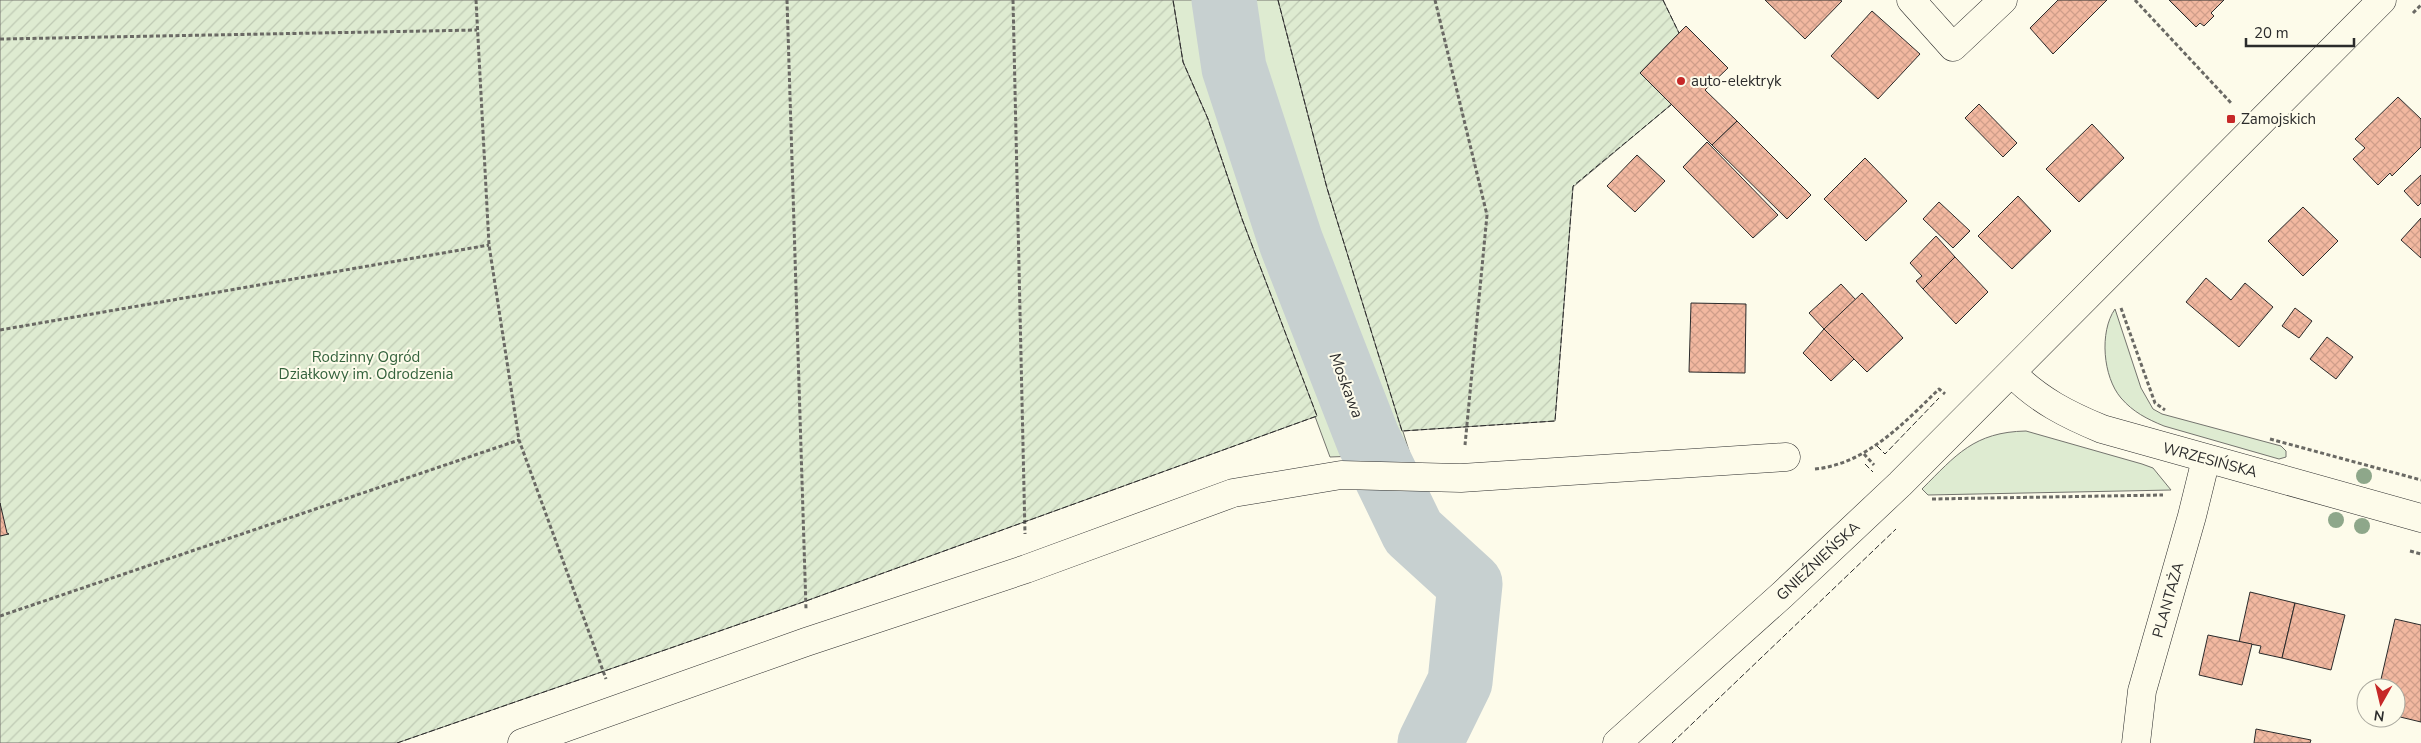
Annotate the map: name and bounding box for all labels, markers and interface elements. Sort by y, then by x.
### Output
scale bar [2246,15,2354,47]
text: 20 m [2254,23,2289,43]
place label: auto-elektryk [1691,71,1782,91]
marker: auto-elektryk [1675,75,1687,87]
place label: Zamojskich [2241,109,2316,129]
marker: Zamojskich [2225,113,2237,125]
park label: Rodzinny Ogród Działkowy im. Odrodzenia [279,347,453,384]
water label: Moskawa [1324,349,1369,421]
street label: WRZESIŃSKA [2160,438,2260,482]
street label: GNIEŹNIEŃSKA [1772,517,1864,605]
street label: PLANTAŻA [2148,560,2188,640]
north arrow [2356,678,2406,728]
text: N [2373,705,2386,726]

